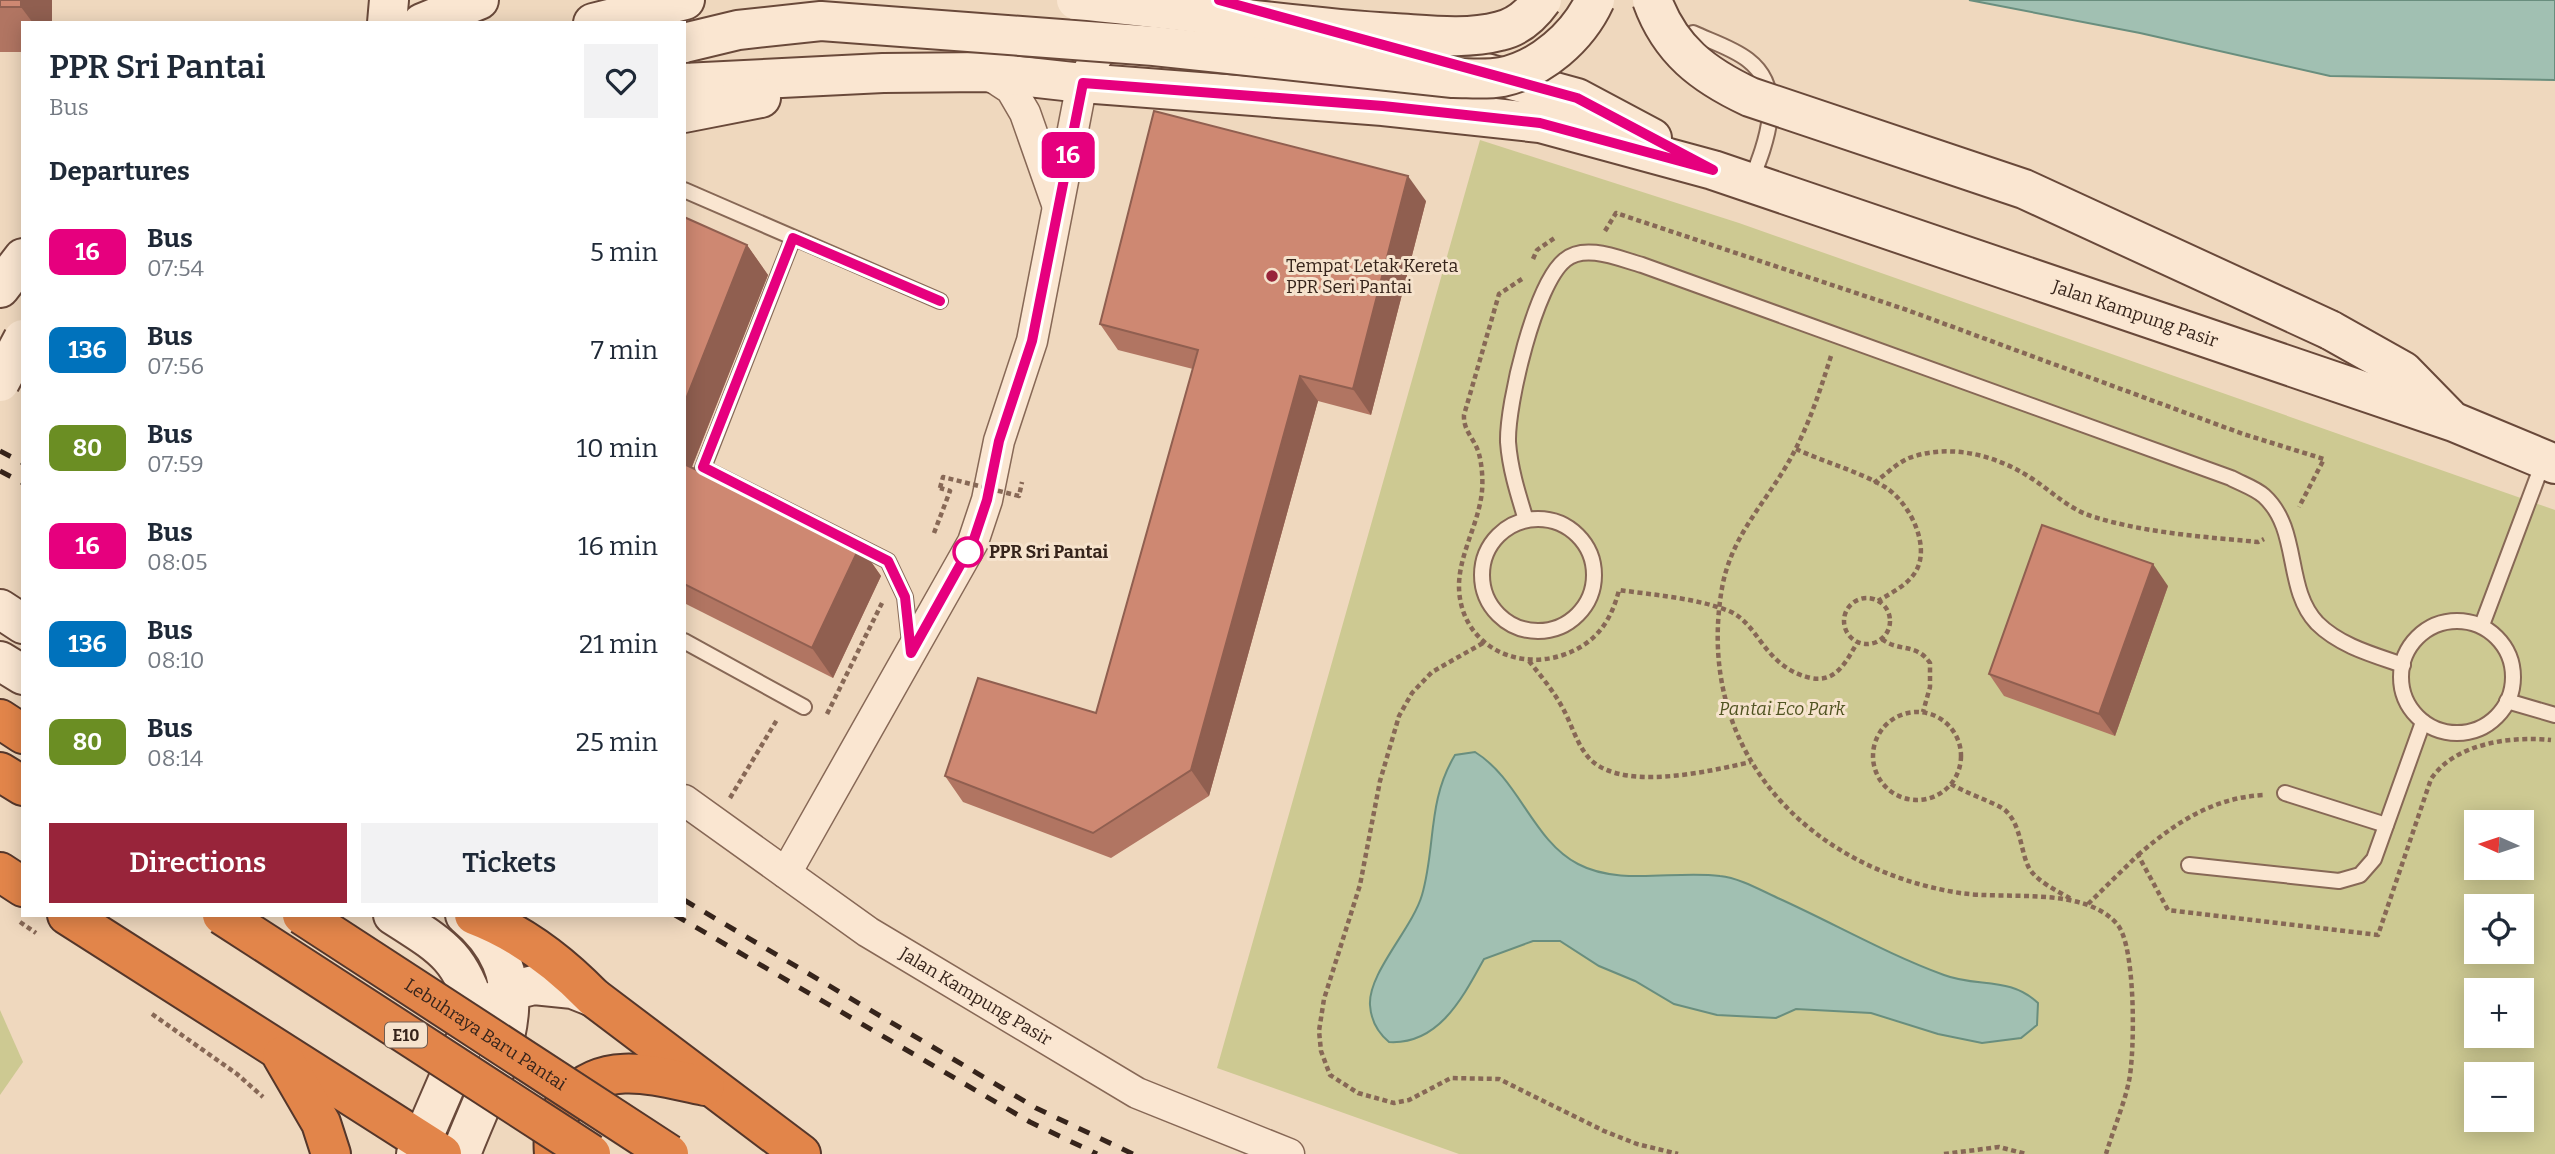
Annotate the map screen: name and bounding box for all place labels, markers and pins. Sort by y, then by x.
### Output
place label: Tempat Letak Kereta PPR Seri Pantai [1286,255,1458,298]
marker: Tempat Letak Kereta PPR Seri Pantai [1264,268,1280,284]
marker: PPR Sri Pantai [953,537,983,567]
place label: PPR Sri Pantai [989,541,1109,563]

